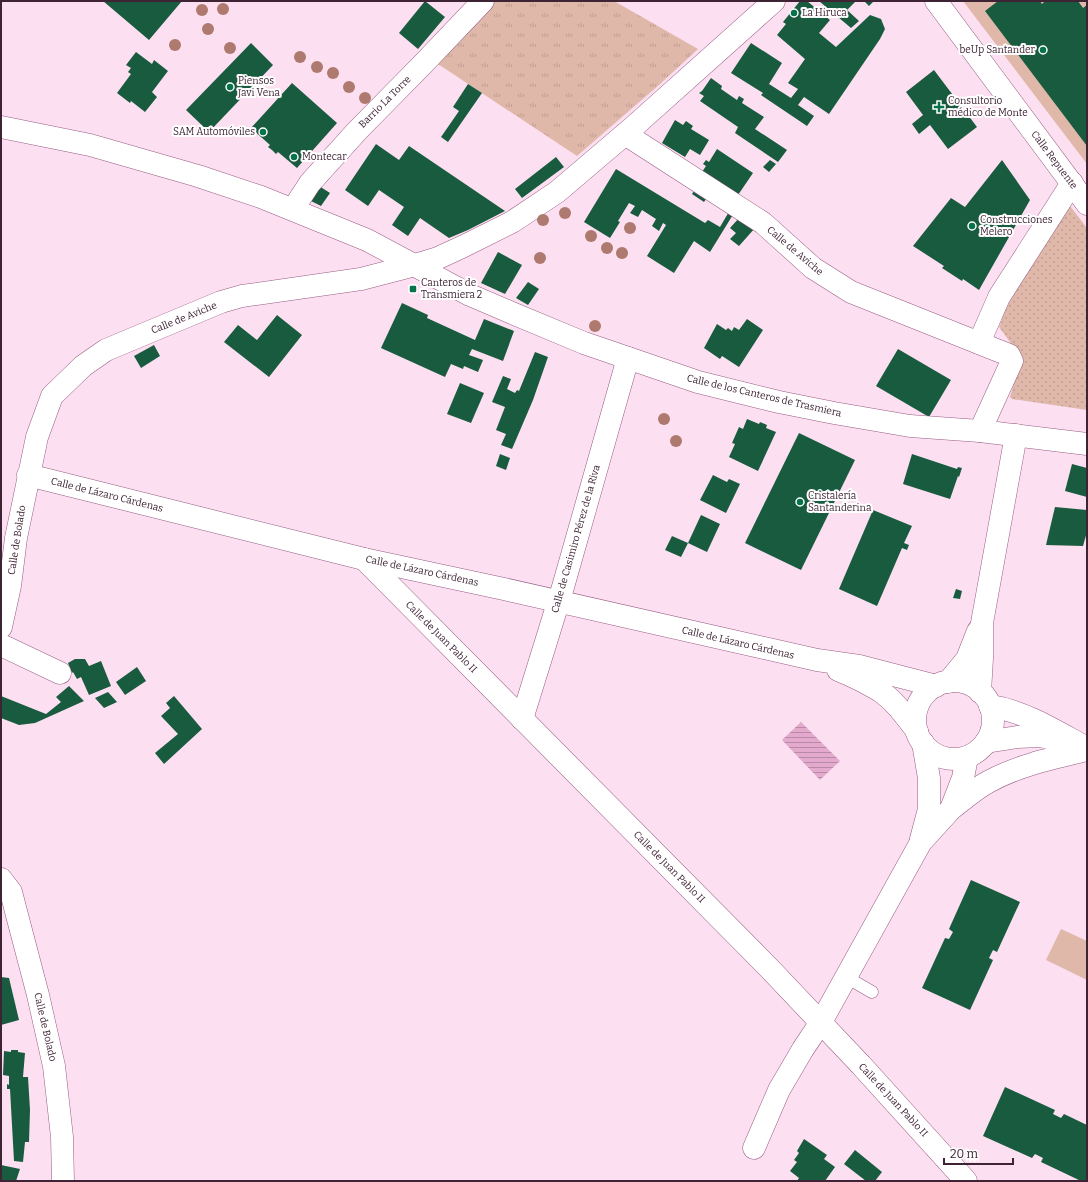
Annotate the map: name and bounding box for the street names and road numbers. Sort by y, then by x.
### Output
street label: Barrio La Torre [356,73,414,131]
street label: Calle Repuente [1028,129,1080,191]
street label: Calle de Aviche [764,224,826,278]
street label: Calle de Aviche [149,299,219,337]
street label: Calle de los Canteros de Trasmiera [685,372,843,420]
street label: Calle de Casimiro Pérez de la Riva [549,463,603,614]
street label: Calle de Lázaro Cárdenas [50,475,165,515]
street label: Calle de Bolado [6,504,28,576]
street label: Calle de Lázaro Cárdenas [364,553,480,589]
street label: Calle de Juan Pablo II [403,599,480,676]
street label: Calle de Lázaro Cárdenas [680,624,796,662]
street label: Calle de Juan Pablo II [631,829,708,906]
street label: Calle de Bolado [31,991,59,1063]
street label: Calle de Juan Pablo II [856,1061,931,1140]

